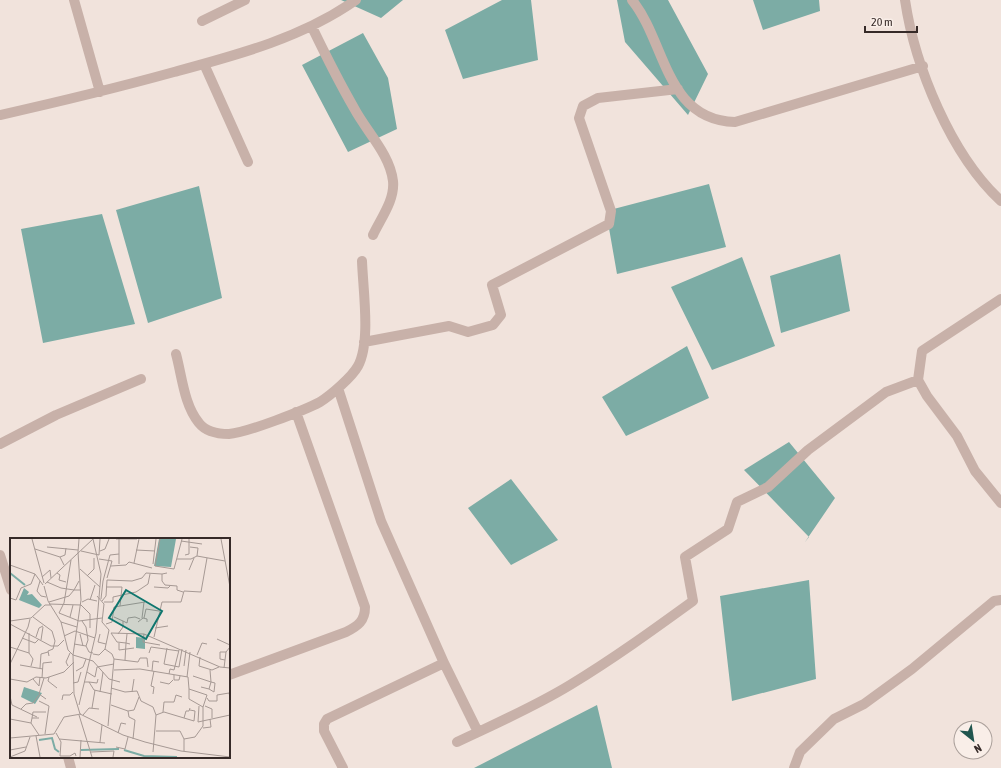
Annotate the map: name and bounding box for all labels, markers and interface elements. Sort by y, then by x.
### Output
scale bar [865,8,917,34]
text: 20 m [871,15,893,29]
inset map [10,538,230,758]
north arrow [953,720,993,760]
text: N [972,742,984,755]

